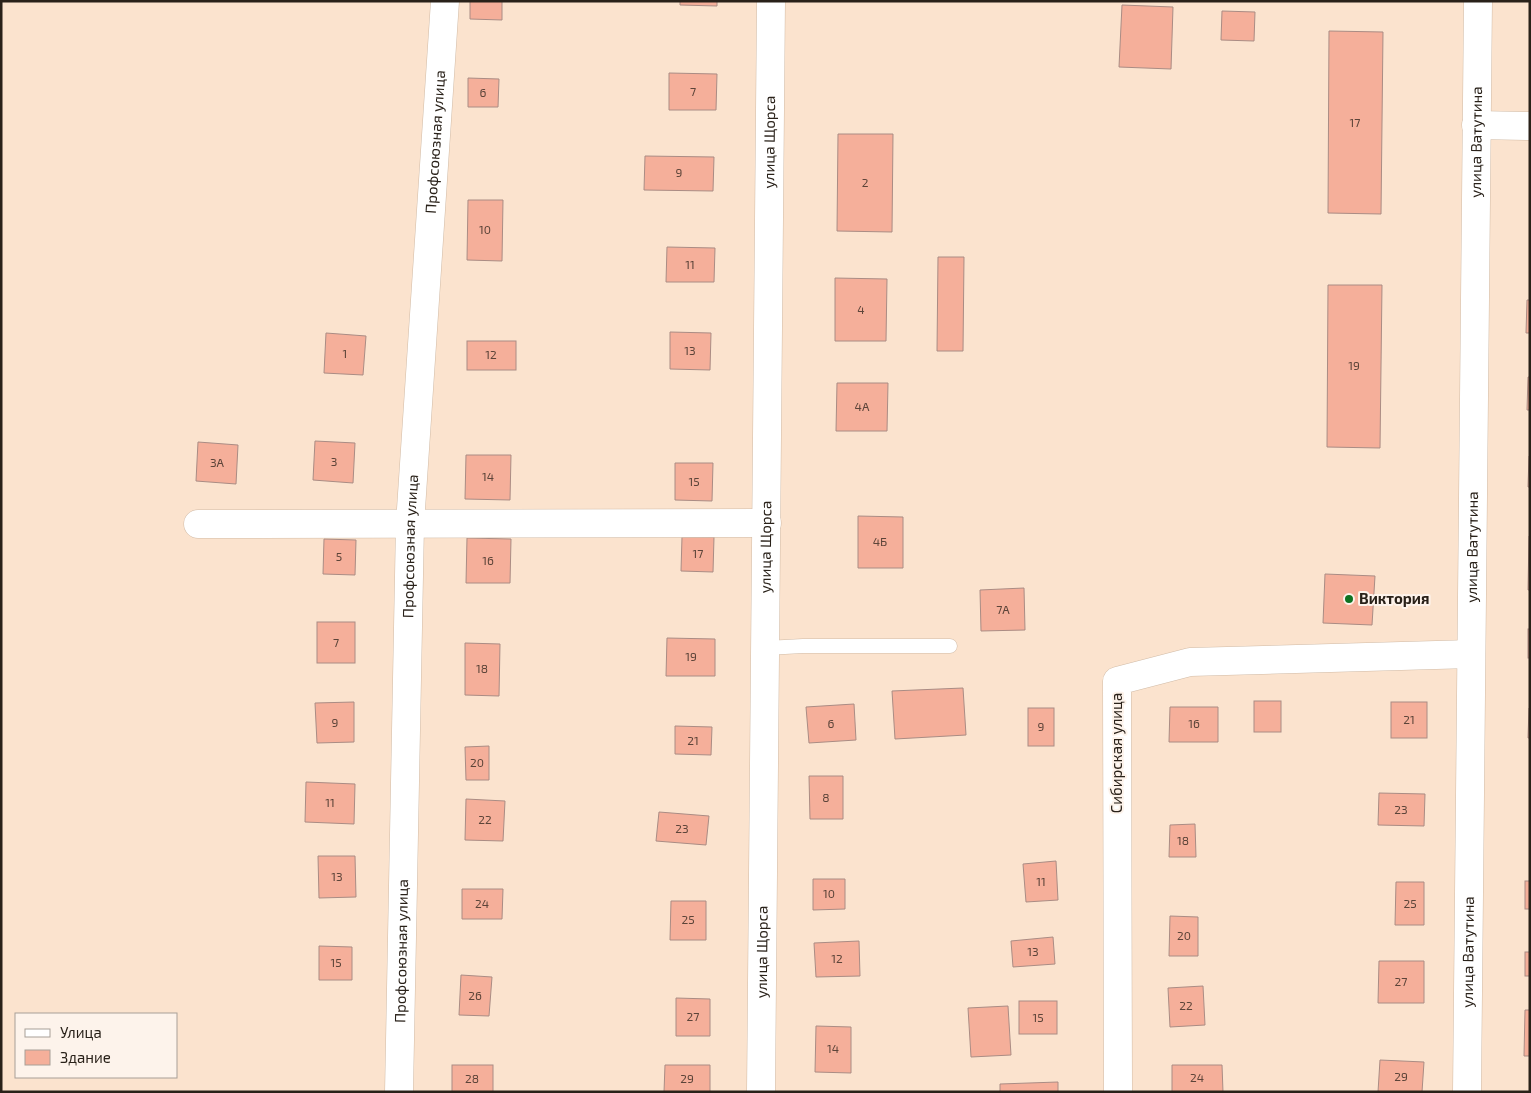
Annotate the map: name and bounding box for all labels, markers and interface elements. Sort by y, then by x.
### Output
street label: Профсоюзная улица [421,70,448,214]
house number: 7 [690,84,696,98]
house number: 6 [480,85,487,99]
street label: улица Ватутина [1466,86,1486,198]
street label: улица Щорса [759,96,778,188]
house number: 17 [1350,115,1360,129]
house number: 9 [676,165,683,179]
house number: 2 [862,175,869,189]
house number: 10 [479,222,491,236]
house number: 11 [685,257,695,271]
house number: 4 [857,302,865,316]
house number: 13 [684,343,696,357]
house number: 1 [343,346,347,360]
house number: 12 [485,347,497,361]
house number: 19 [1348,358,1360,372]
house number: 4А [855,399,870,413]
house number: 3 [331,454,337,468]
house number: 3А [210,455,225,469]
house number: 14 [482,469,494,483]
street label: Профсоюзная улица [398,474,421,618]
house number: 15 [688,474,700,488]
street label: улица Ватутина [1462,491,1482,603]
street label: улица Щорса [756,501,775,593]
house number: 4Б [873,534,887,548]
house number: 17 [693,546,703,560]
house number: 5 [336,549,342,563]
house number: 16 [482,553,494,567]
place label: Виктория [1359,589,1429,607]
marker: Виктория [1343,593,1355,605]
house number: 7А [996,602,1010,616]
house number: 7 [333,635,339,649]
house number: 19 [685,649,697,663]
house number: 18 [476,661,488,675]
street label: Сибирская улица [1107,693,1126,813]
house number: 21 [1403,712,1415,726]
house number: 9 [332,715,339,729]
house number: 6 [828,716,835,730]
house number: 16 [1188,716,1200,730]
house number: 9 [1038,719,1045,733]
house number: 21 [687,733,699,747]
house number: 20 [470,755,484,769]
house number: 8 [822,790,830,804]
house number: 11 [325,795,335,809]
house number: 23 [1394,802,1408,816]
house number: 22 [478,812,492,826]
house number: 23 [675,821,689,835]
house number: 18 [1177,833,1189,847]
house number: 13 [331,869,343,883]
house number: 11 [1036,874,1046,888]
street label: Профсоюзная улица [390,879,411,1023]
house number: 10 [823,886,835,900]
house number: 24 [475,896,489,910]
house number: 25 [1403,896,1417,910]
street label: улица Ватутина [1458,896,1478,1008]
street label: улица Щорса [752,906,771,998]
house number: 25 [681,912,695,926]
house number: 20 [1177,928,1191,942]
house number: 13 [1027,944,1039,958]
house number: 12 [831,951,843,965]
house number: 15 [330,955,342,969]
house number: 27 [1395,974,1407,988]
house number: 26 [468,988,482,1002]
house number: 22 [1179,998,1193,1012]
house number: 27 [687,1009,699,1023]
house number: 15 [1032,1010,1044,1024]
legend [15,1013,178,1078]
text: Улица [60,1023,102,1041]
house number: 14 [827,1041,839,1055]
text: Здание [60,1048,111,1066]
house number: 29 [1394,1069,1408,1083]
house number: 24 [1190,1070,1204,1084]
house number: 28 [465,1071,479,1085]
house number: 29 [680,1071,694,1085]

